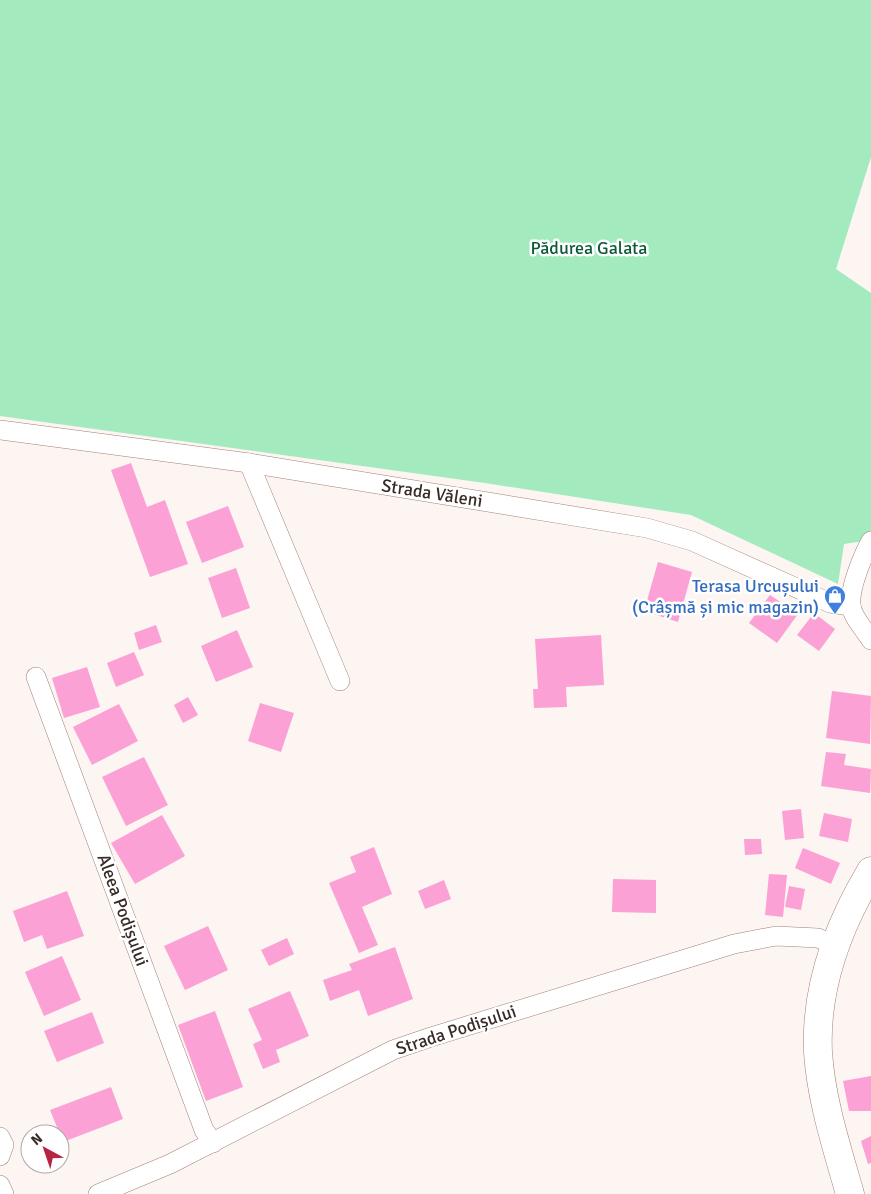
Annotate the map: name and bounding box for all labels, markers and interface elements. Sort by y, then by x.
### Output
park label: Pădurea Galata [530,237,648,259]
street label: Strada Văleni [380,474,484,512]
place label: Terasa Urcușului (Crâșmă și mic magazin) [632,575,819,618]
shop icon: Terasa Urcușului (Crâșmă și mic magazin) [823,584,847,615]
street label: Aleea Podișului [92,851,154,969]
street label: Strada Podișului [393,1000,519,1060]
north arrow [20,1124,70,1174]
text: N [28,1130,46,1149]

